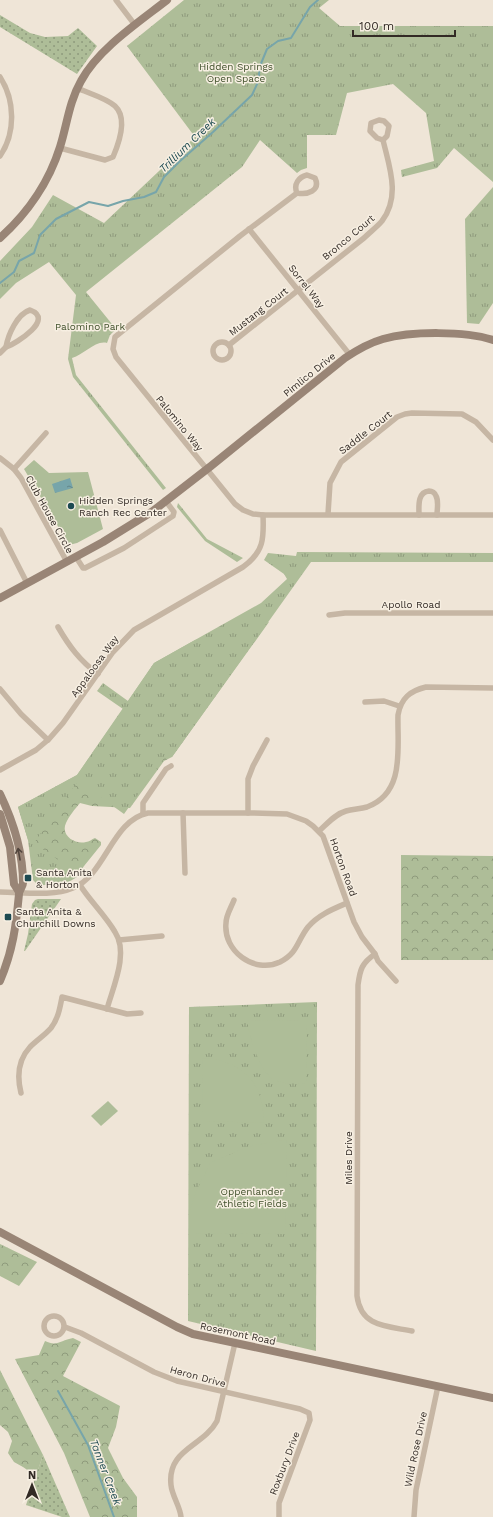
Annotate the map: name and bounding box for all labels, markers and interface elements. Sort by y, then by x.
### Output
scale bar [353,12,455,38]
text: 100 m [359,19,394,33]
park label: Hidden Springs Open Space [199,61,273,84]
water label: Trillium Creek [157,115,219,175]
street label: Bronco Court [320,212,377,262]
street label: Sorrel Way [286,263,327,311]
street label: Mustang Court [227,284,291,338]
park label: Palomino Park [55,321,125,332]
street label: Pimlico Drive [281,350,338,399]
street label: Palomino Way [154,393,206,454]
street label: Saddle Court [337,408,394,456]
street label: Club House Circle [24,473,76,555]
place label: Hidden Springs Ranch Rec Center [79,495,167,518]
marker: Hidden Springs Ranch Rec Center [66,501,76,511]
street label: Apollo Road [382,599,440,610]
street label: Appaloosa Way [68,633,121,699]
street label: Horton Road [328,837,359,898]
one-way arrow [15,848,23,861]
place label: Santa Anita & Horton [36,867,92,890]
marker: Santa Anita & Horton [23,873,33,883]
place label: Santa Anita & Churchill Downs [16,906,96,929]
marker: Santa Anita & Churchill Downs [3,912,13,922]
street label: Miles Drive [343,1131,354,1185]
park label: Oppenlander Athletic Fields [217,1186,287,1209]
street label: Rosemont Road [199,1320,277,1347]
street label: Heron Drive [169,1364,227,1389]
street label: Wild Rose Drive [402,1410,429,1488]
street label: Roxbury Drive [267,1430,302,1497]
water label: Tanner Creek [87,1437,124,1508]
north arrow [12,1465,52,1505]
text: N [28,1469,36,1482]

